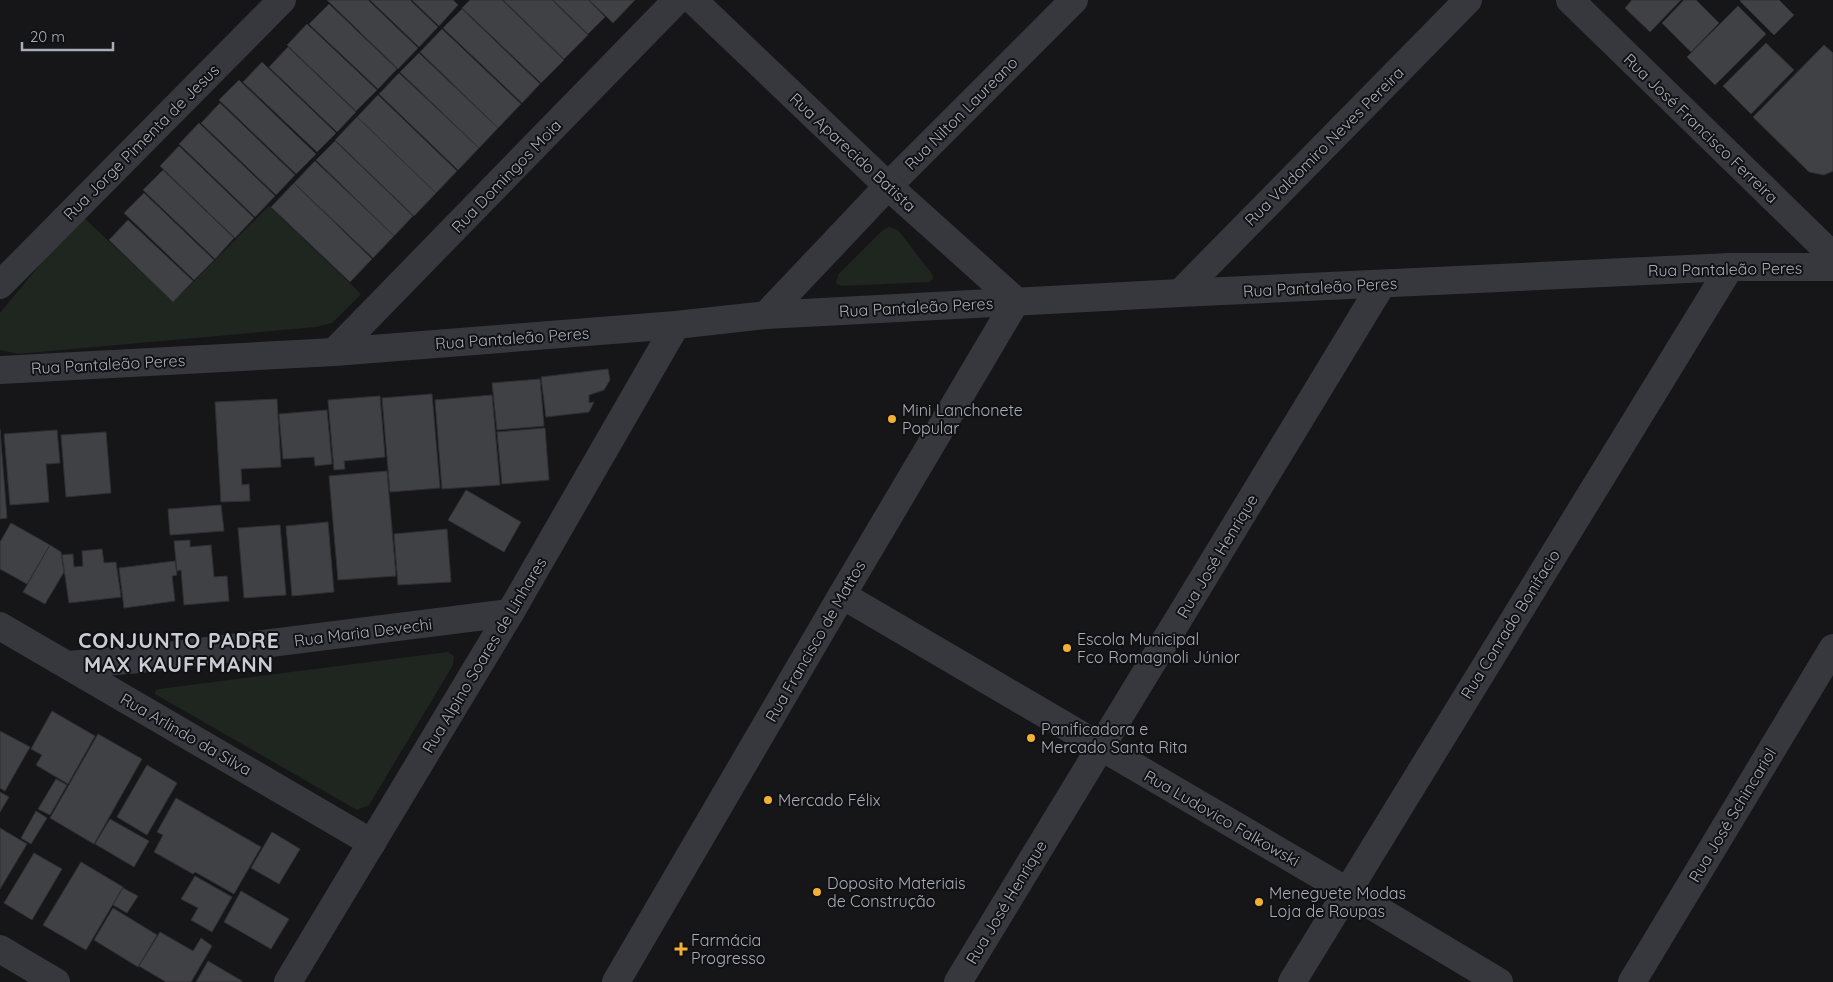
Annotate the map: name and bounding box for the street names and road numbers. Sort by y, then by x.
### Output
street label: Rua José Francisco Ferreira [1620,49,1782,207]
street label: Rua Nilton Laureano [900,52,1022,174]
street label: Rua Jorge Pimenta de Jesus [59,60,223,224]
street label: Rua Valdomiro Neves Pereira [1240,62,1408,230]
street label: Rua Aparecido Batista [786,88,920,216]
street label: Rua Domingos Moia [447,115,565,237]
street label: Rua Pantaleão Peres [1648,258,1802,280]
street label: Rua Pantaleão Peres [1242,273,1398,301]
street label: Rua Pantaleão Peres [838,293,994,321]
street label: Rua Pantaleão Peres [434,323,590,353]
street label: Rua Pantaleão Peres [30,350,186,378]
street label: Rua José Henrique [1172,491,1262,621]
street label: Rua Conrado Bonifacio [1456,546,1564,702]
street label: Rua Alpino Soares de Linhares [418,554,550,756]
street label: Rua Francisco de Mattos [761,557,869,725]
street label: Rua Maria Devechi [293,614,433,650]
street label: Rua Arlindo da Silva [117,688,255,780]
street label: Rua José Schincariol [1684,744,1780,886]
street label: Rua Ludovico Falkowski [1141,765,1303,871]
street label: Rua José Henrique [961,837,1051,967]

